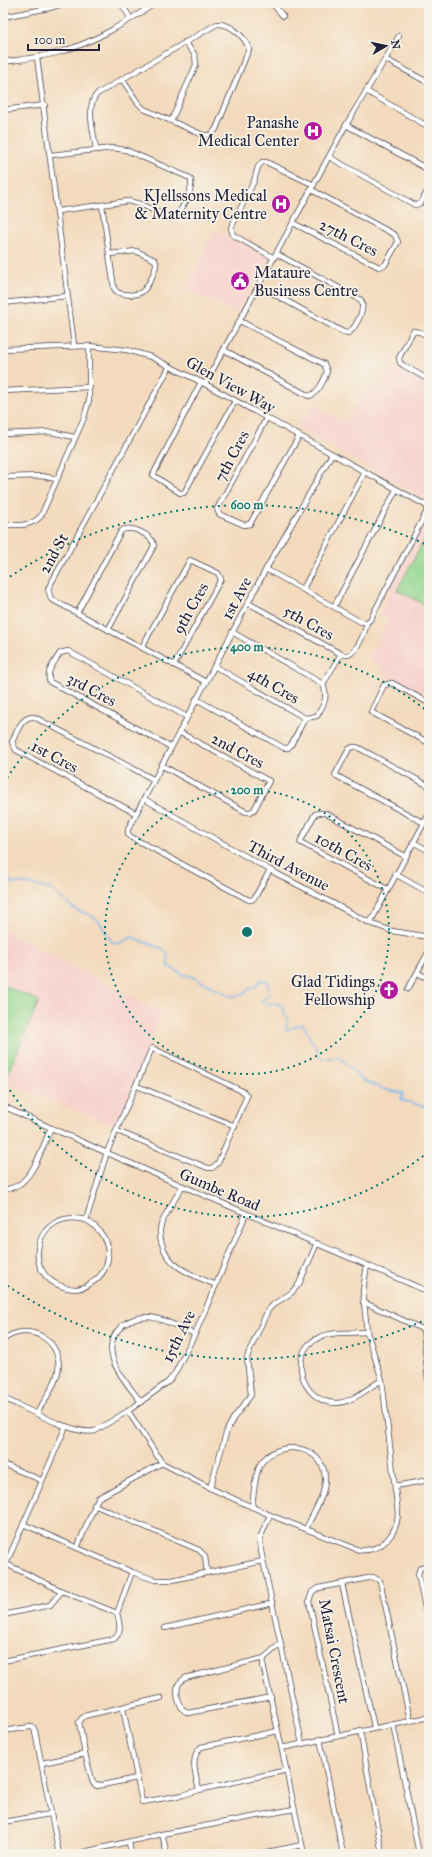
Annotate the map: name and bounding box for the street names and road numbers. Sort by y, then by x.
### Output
street label: 27th Cres [316,215,381,260]
street label: Glen View Way [183,352,279,417]
street label: 7th Cres [210,427,253,485]
street label: 2nd St [35,530,72,577]
street label: 1st Ave [217,573,256,623]
street label: 9th Cres [169,579,212,637]
street label: 5th Cres [280,601,337,644]
street label: 4th Cres [245,663,303,708]
street label: 3rd Cres [64,669,120,710]
street label: 2nd Cres [208,729,268,772]
street label: 1st Cres [28,736,82,777]
street label: 10th Cres [312,828,376,875]
street label: Third Avenue [245,836,333,895]
street label: Gumbe Road [177,1164,263,1215]
street label: 15th Ave [158,1307,199,1366]
street label: Matsai Crescent [315,1597,354,1705]

